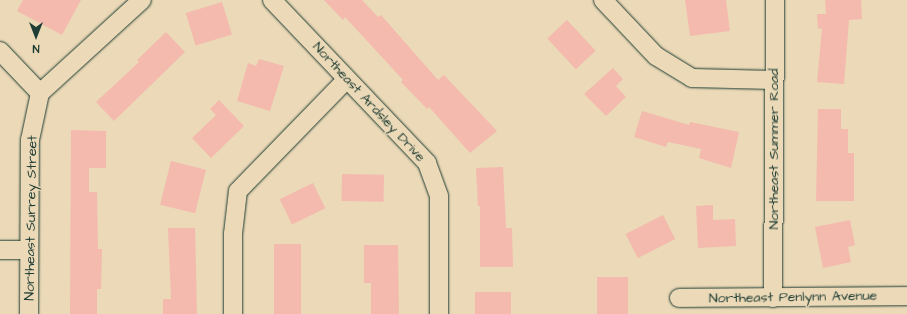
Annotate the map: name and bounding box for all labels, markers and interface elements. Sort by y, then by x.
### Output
north arrow [16,16,56,56]
street label: Northeast Ardsley Drive [309,39,429,165]
text: N [33,41,39,56]
street label: Northeast Summer Road [766,69,782,229]
street label: Northeast Surrey Street [21,135,41,301]
street label: Northeast Penlynn Avenue [709,287,877,307]

